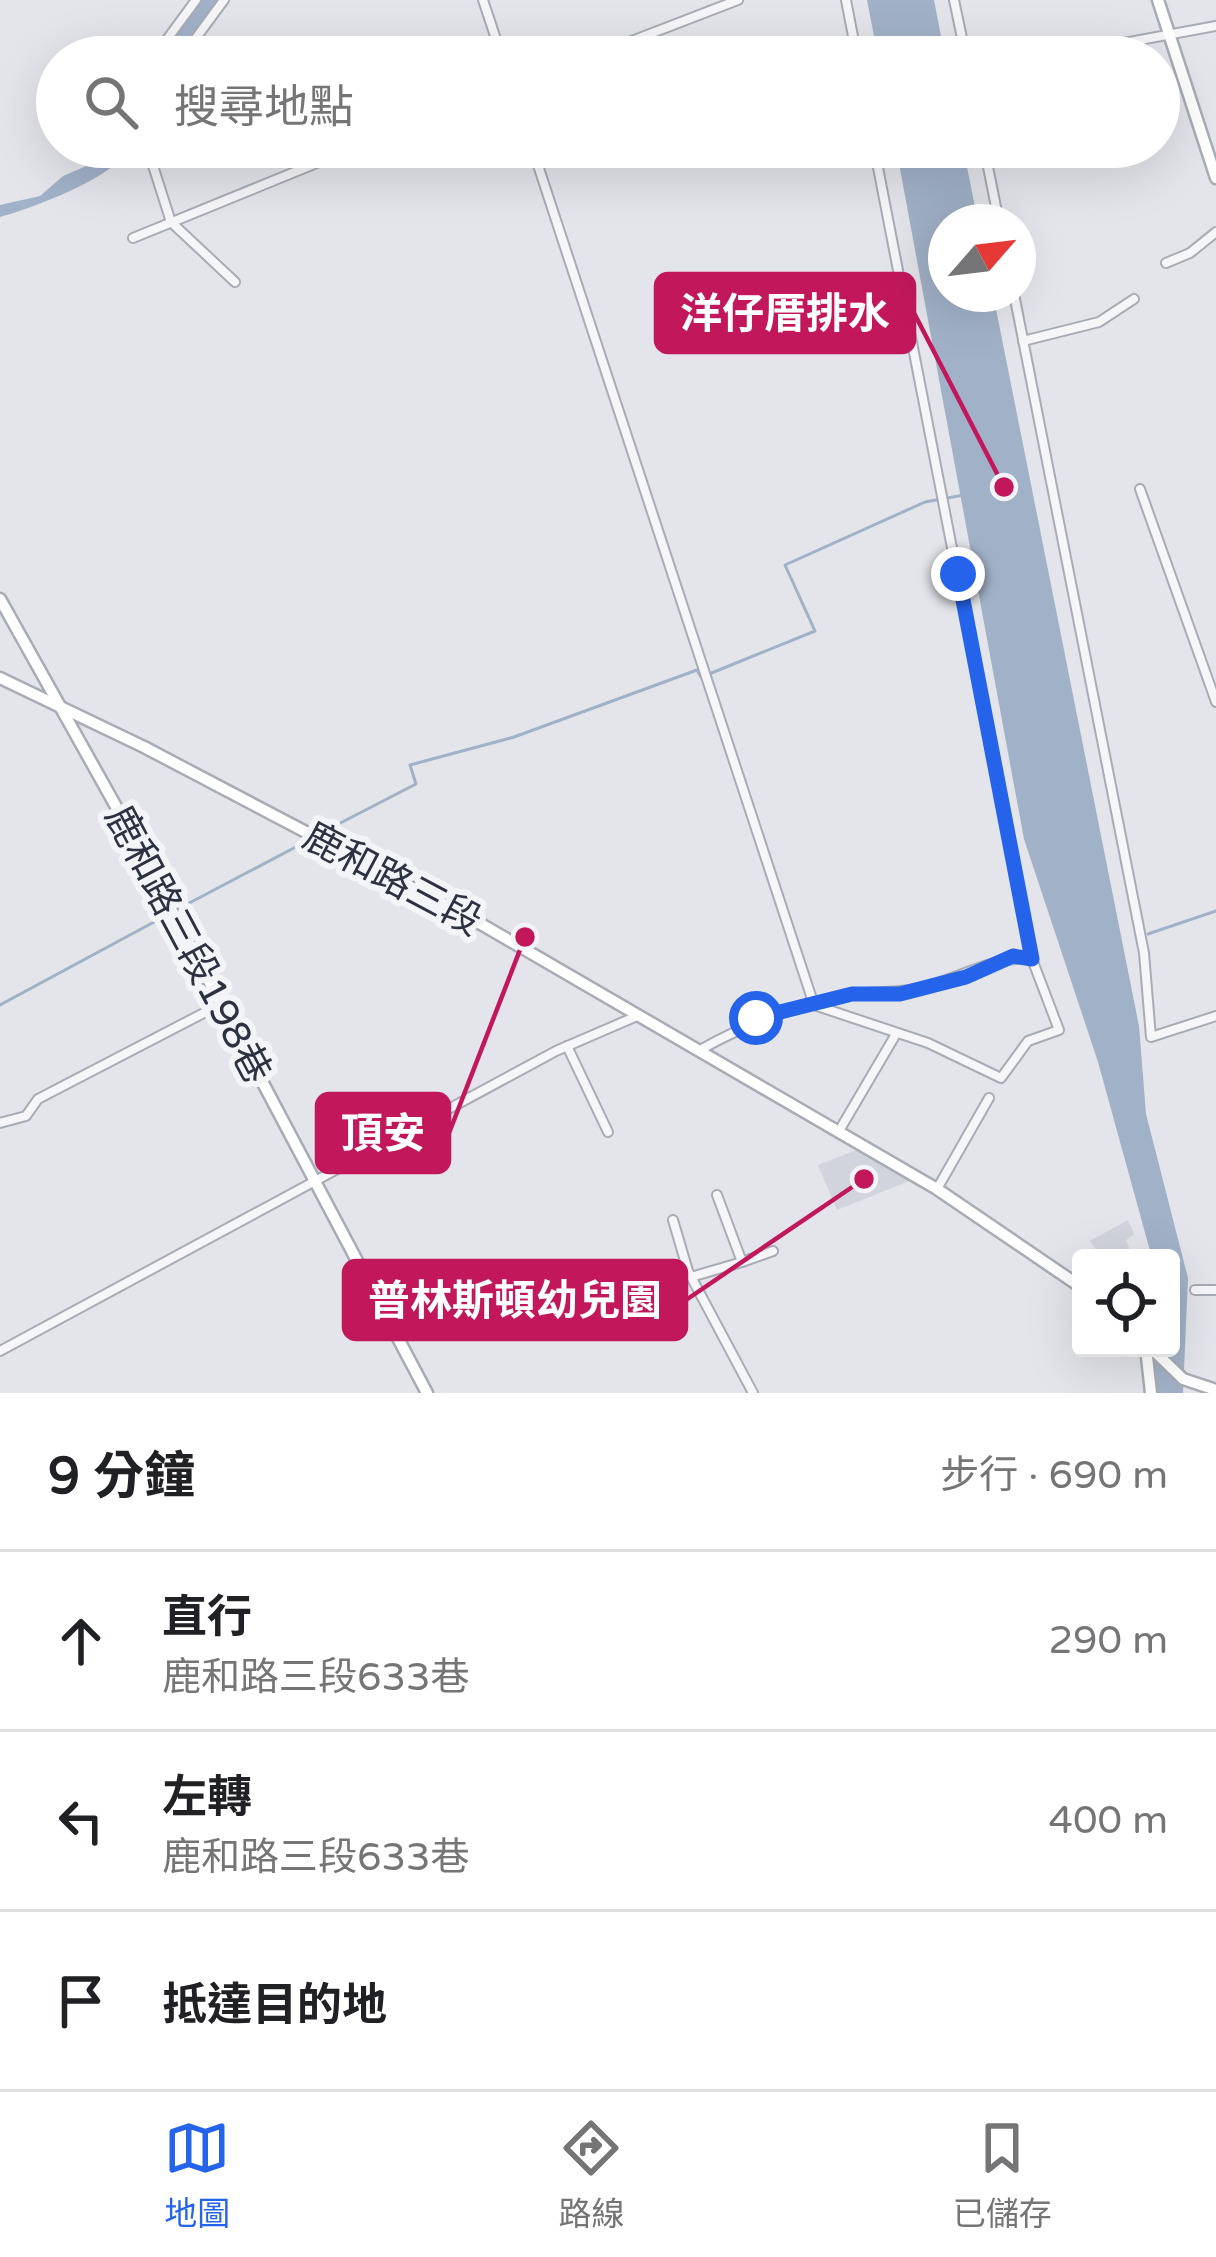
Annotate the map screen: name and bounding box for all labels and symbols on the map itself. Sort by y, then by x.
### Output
north arrow [928,204,1036,312]
callout: 洋仔厝排水 [656,274,914,352]
text: 洋仔厝排水 [680,289,890,340]
route end [931,547,985,601]
street label: 鹿和路三段198巷 [95,798,281,1091]
street label: 鹿和路三段 [295,813,489,946]
route start [729,991,783,1045]
callout: 頂安 [317,1094,449,1172]
text: 頂安 [341,1109,425,1160]
callout: 普林斯頓幼兒園 [344,1261,686,1339]
text: 普林斯頓幼兒園 [368,1276,662,1327]

